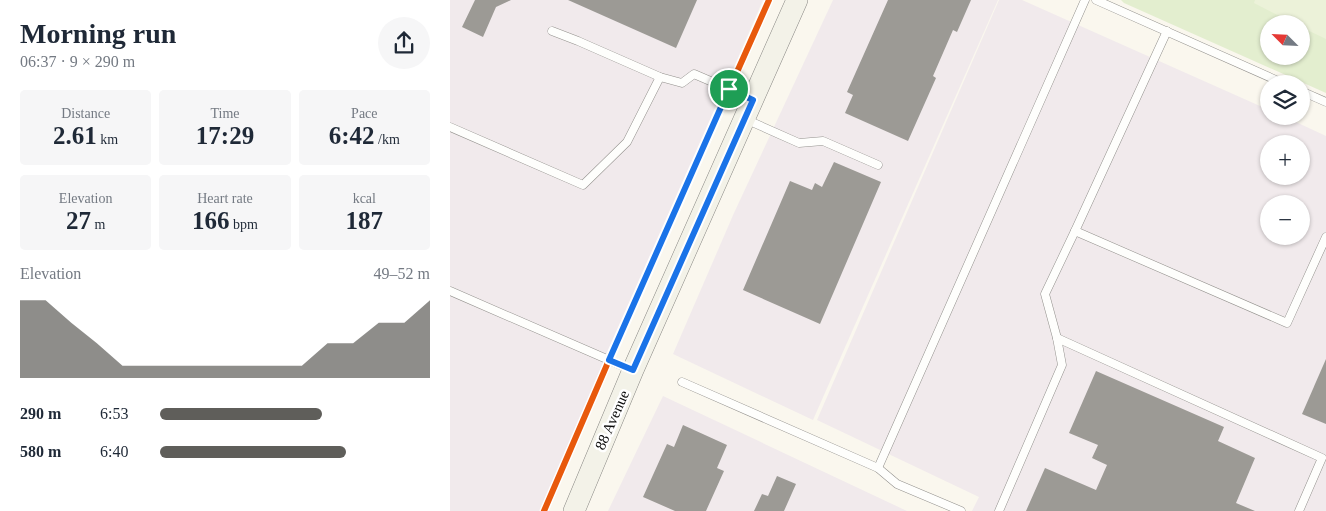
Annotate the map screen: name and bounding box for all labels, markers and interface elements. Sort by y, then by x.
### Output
north arrow [1260,15,1310,65]
map controls [1260,15,1310,245]
button: share [378,17,430,69]
text: Morning run [20,18,176,49]
text: 06:37 · 9 × 290 m [20,53,135,70]
pin [708,68,750,110]
icon: arrive [715,75,743,103]
button: layers [1260,75,1310,125]
text: Distance [61,106,110,121]
text: Time [210,106,240,121]
text: Pace [351,106,378,121]
text: 2.61 [53,122,97,149]
text: 17:29 [196,122,254,149]
text: 6:42 [329,122,375,149]
text: km [97,132,118,147]
text: /km [375,132,400,147]
button: + [1260,135,1310,185]
text: Elevation [59,191,112,206]
text: Heart rate [197,191,253,206]
text: kcal [353,191,376,206]
button: − [1260,195,1310,245]
text: 27 [66,207,91,234]
text: 166 [192,207,230,234]
text: 187 [346,207,383,234]
text: m [91,217,105,232]
text: bpm [230,217,258,232]
text: Elevation [20,265,81,282]
text: 49–52 m [374,265,430,282]
street label: 88 Avenue [592,387,632,452]
text: 290 m [20,405,61,422]
text: 6:53 [100,405,128,422]
text: 580 m [20,443,61,460]
text: 6:40 [100,443,128,460]

